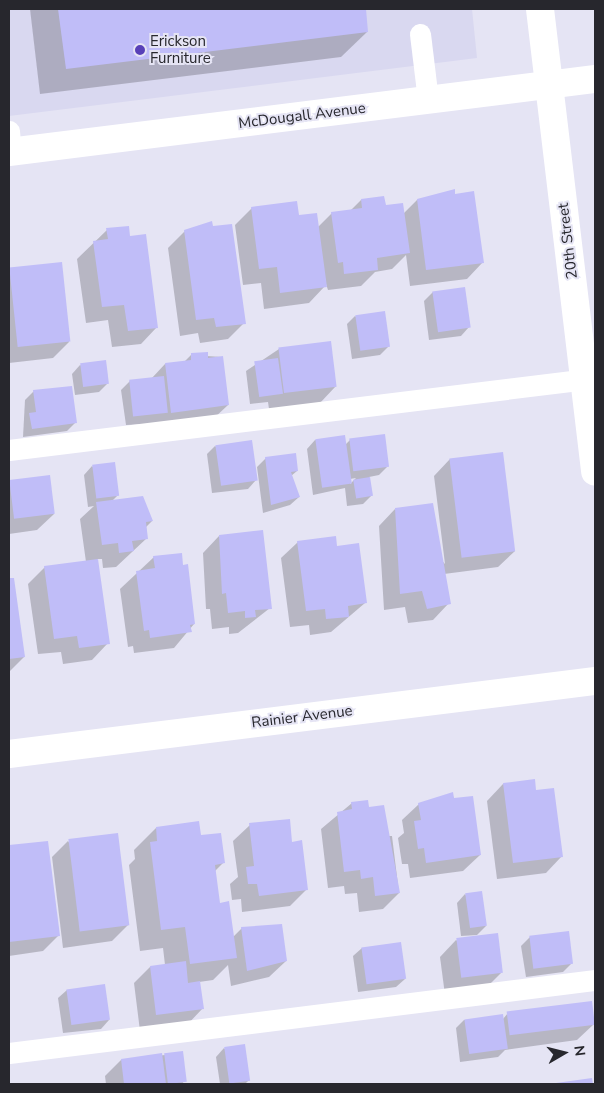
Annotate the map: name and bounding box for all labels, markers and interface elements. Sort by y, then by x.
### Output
place label: Erickson Furniture [150,32,211,67]
marker: Erickson Furniture [134,44,146,56]
street label: McDougall Avenue [237,99,367,133]
street label: 20th Street [554,202,582,280]
street label: Rainier Avenue [250,702,354,732]
north arrow [539,1028,589,1078]
text: N [569,1044,589,1057]

